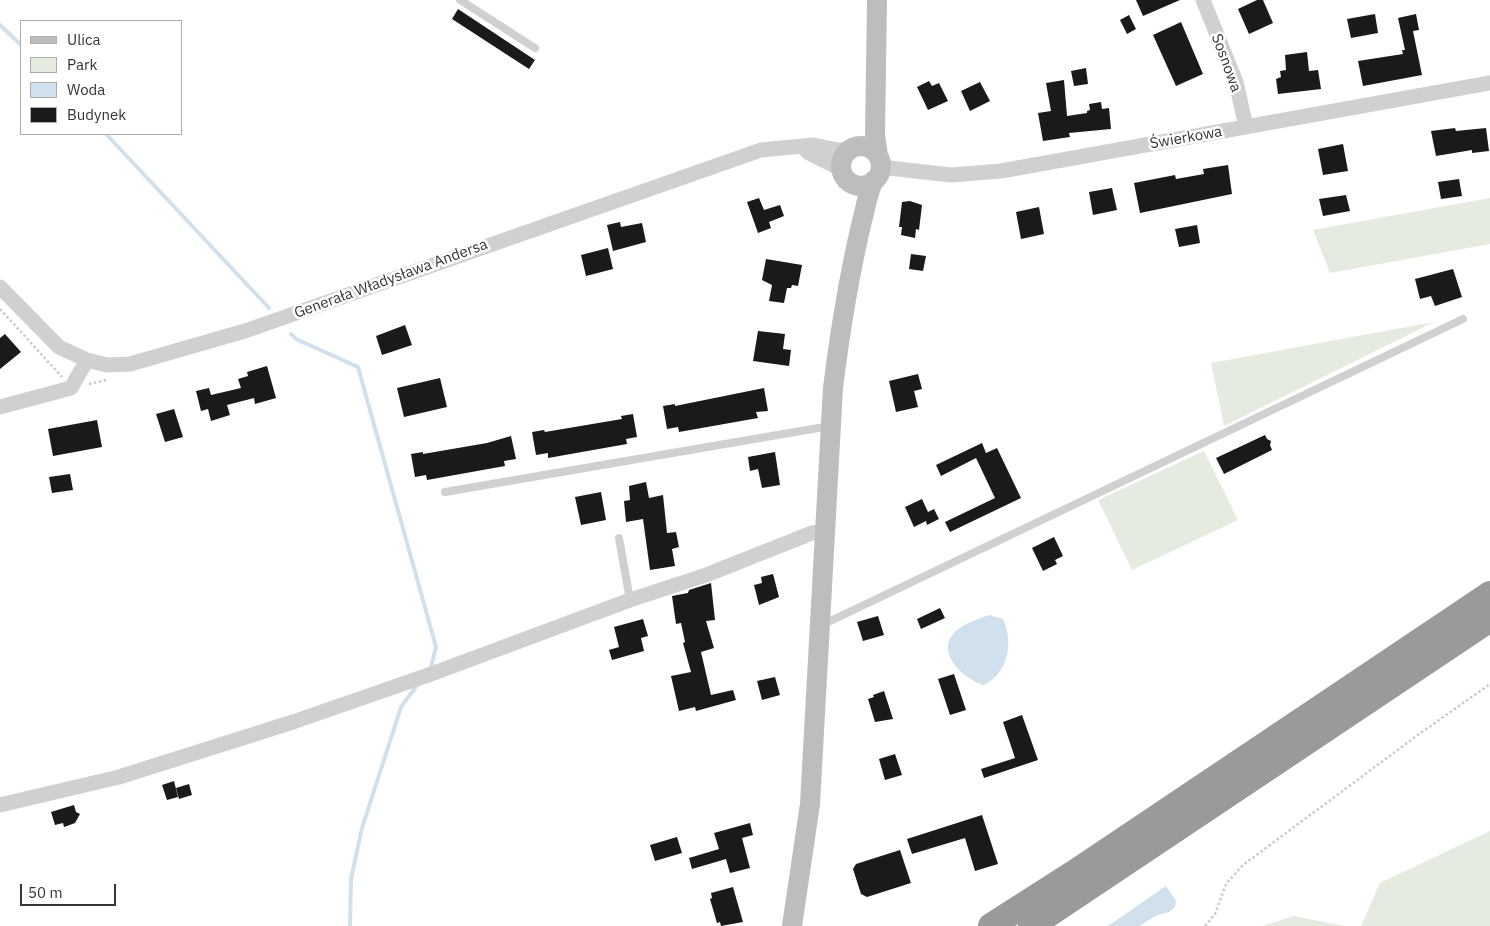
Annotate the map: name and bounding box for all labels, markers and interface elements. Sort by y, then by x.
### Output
legend [20,20,182,135]
text: Ulica [67,30,101,49]
street label: Sosnowa [1207,31,1245,95]
text: Park [67,55,97,74]
text: Woda [67,80,105,99]
text: Budynek [67,105,126,124]
street label: Świerkowa [1148,123,1224,153]
street label: Generała Władysława Andersa [292,236,490,322]
scale bar [22,874,119,906]
text: 50 m [28,883,63,902]

